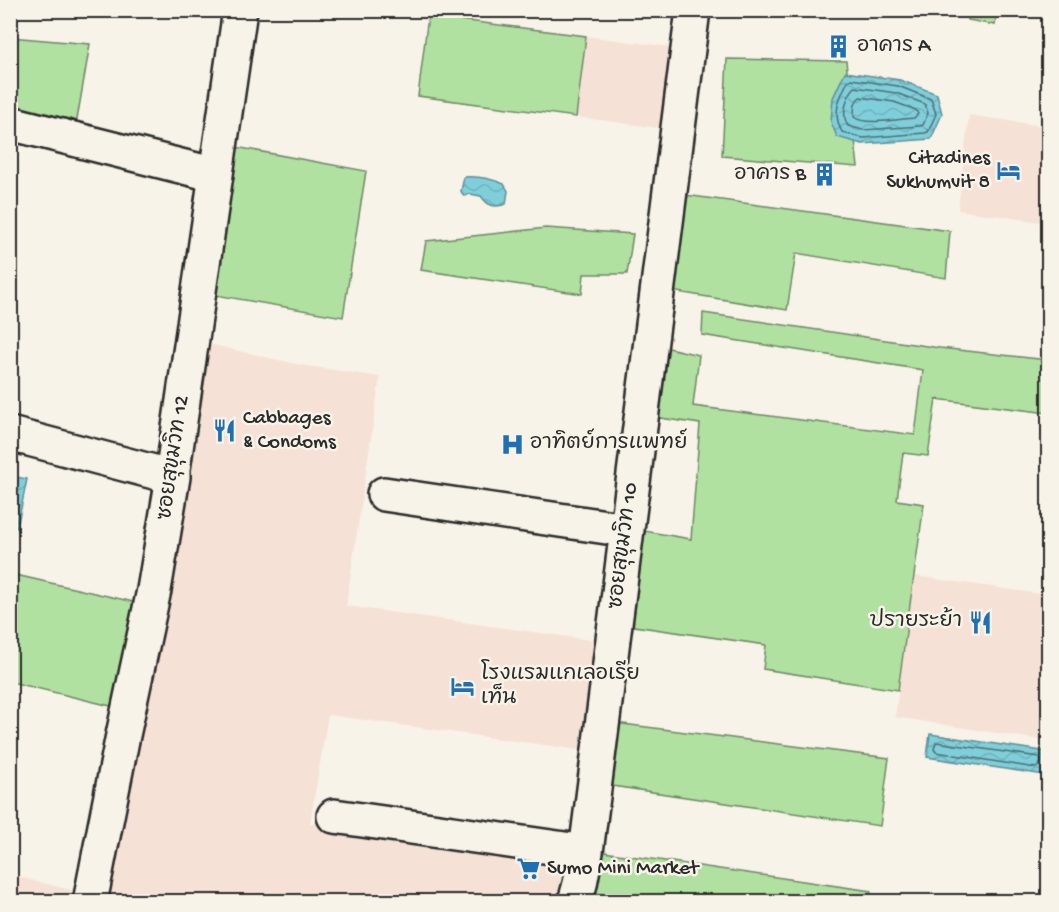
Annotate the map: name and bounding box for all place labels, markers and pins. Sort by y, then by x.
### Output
building icon: อาคาร A [826,34,852,60]
place label: อาคาร A [857,35,932,60]
place label: Citadines Sukhumvit 8 [886,147,991,196]
hotel icon: Citadines Sukhumvit 8 [995,158,1021,184]
building icon: อาคาร B [811,162,837,188]
place label: อาคาร B [734,163,807,188]
place label: Cabbages & Condoms [243,407,337,456]
restaurant icon: Cabbages & Condoms [212,418,238,444]
place label: อาทิตย์การแพทย์ [530,428,688,457]
hospital icon: อาทิตย์การแพทย์ [499,431,525,457]
place label: ปรายระย้า [870,606,962,635]
restaurant icon: ปรายระย้า [967,609,993,635]
place label: โรงแรมแกเลอเรีย เท็น [481,659,640,712]
hotel icon: โรงแรมแกเลอเรีย เท็น [450,674,476,700]
supermarket icon: Sumo Mini Market [516,856,542,882]
place label: Sumo Mini Market [547,857,701,882]

